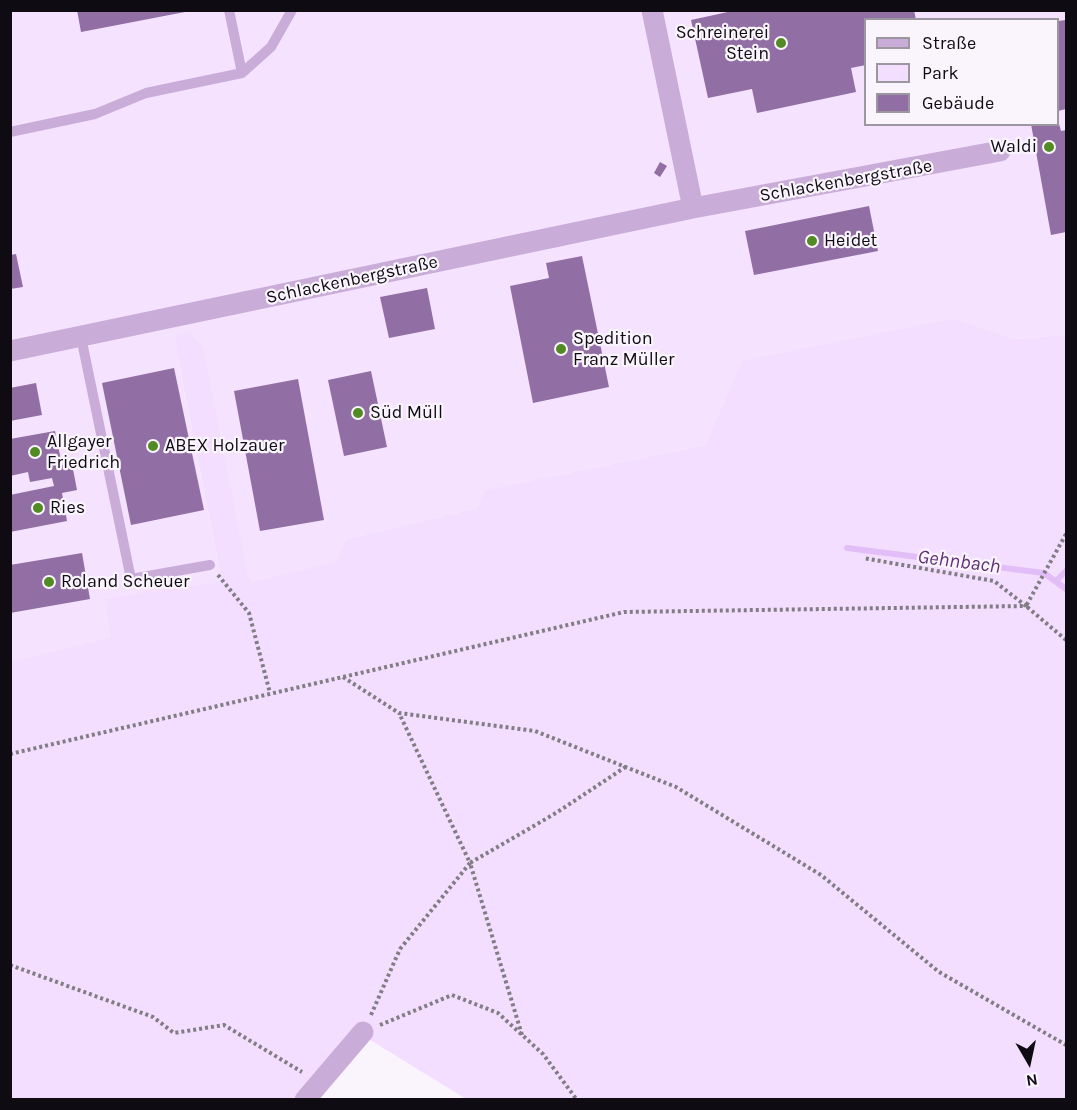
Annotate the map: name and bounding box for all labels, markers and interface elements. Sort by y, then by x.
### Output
legend [864,18,1059,126]
place label: Schreinerei Stein [676,22,769,64]
text: Straße [922,32,976,54]
marker: Schreinerei Stein [774,36,788,50]
text: Park [922,62,959,84]
text: Gebäude [922,92,994,114]
place label: Waldi [991,136,1037,158]
marker: Waldi [1042,140,1056,154]
street label: Schlackenbergstraße [758,155,934,207]
place label: Heidet [824,230,877,252]
marker: Heidet [805,234,819,248]
street label: Schlackenbergstraße [264,251,440,309]
place label: Spedition Franz Müller [573,328,675,370]
marker: Spedition Franz Müller [554,342,568,356]
place label: Süd Müll [370,402,443,424]
marker: Süd Müll [351,406,365,420]
place label: Allgayer Friedrich [47,431,120,474]
place label: ABEX Holzauer [165,435,284,457]
marker: ABEX Holzauer [146,439,160,453]
marker: Allgayer Friedrich [28,445,42,459]
place label: Ries [50,497,85,519]
marker: Ries [31,501,45,515]
water label: Gehnbach [916,545,1002,579]
place label: Roland Scheuer [61,571,190,593]
marker: Roland Scheuer [42,575,56,589]
north arrow [999,1032,1059,1092]
text: N [1025,1070,1039,1091]

